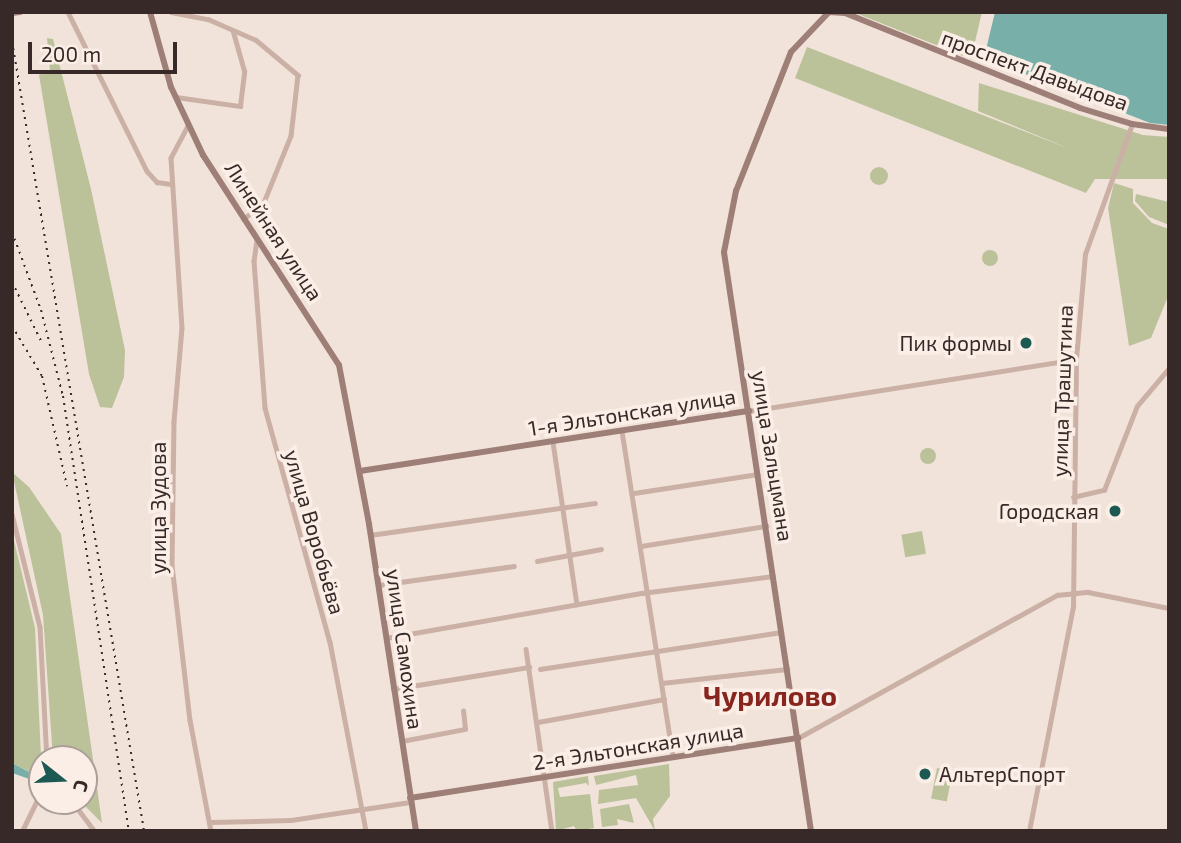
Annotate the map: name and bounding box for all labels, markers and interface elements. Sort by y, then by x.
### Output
street label: проспект Давыдова [938,25,1132,115]
scale bar [32,28,180,72]
text: 200 m [41,41,101,66]
street label: Линейная улица [220,157,328,305]
street label: улица Трашутина [1046,305,1078,477]
place label: Пик формы [900,330,1012,356]
marker: Пик формы [1018,335,1034,351]
street label: улица Зальцмана [747,369,799,543]
street label: 1-я Эльтонская улица [527,383,737,441]
street label: улица Зудова [145,442,171,574]
street label: улица Воробьёва [279,447,351,617]
place label: Городская [999,498,1099,524]
marker: Городская [1105,501,1125,521]
street label: улица Самохина [381,567,429,731]
district label: Чурилово [703,678,837,712]
street label: 2-я Эльтонская улица [531,717,745,775]
north arrow [28,745,98,815]
place label: АльтерСпорт [939,761,1066,787]
marker: АльтерСпорт [917,766,933,782]
text: С [69,777,94,795]

